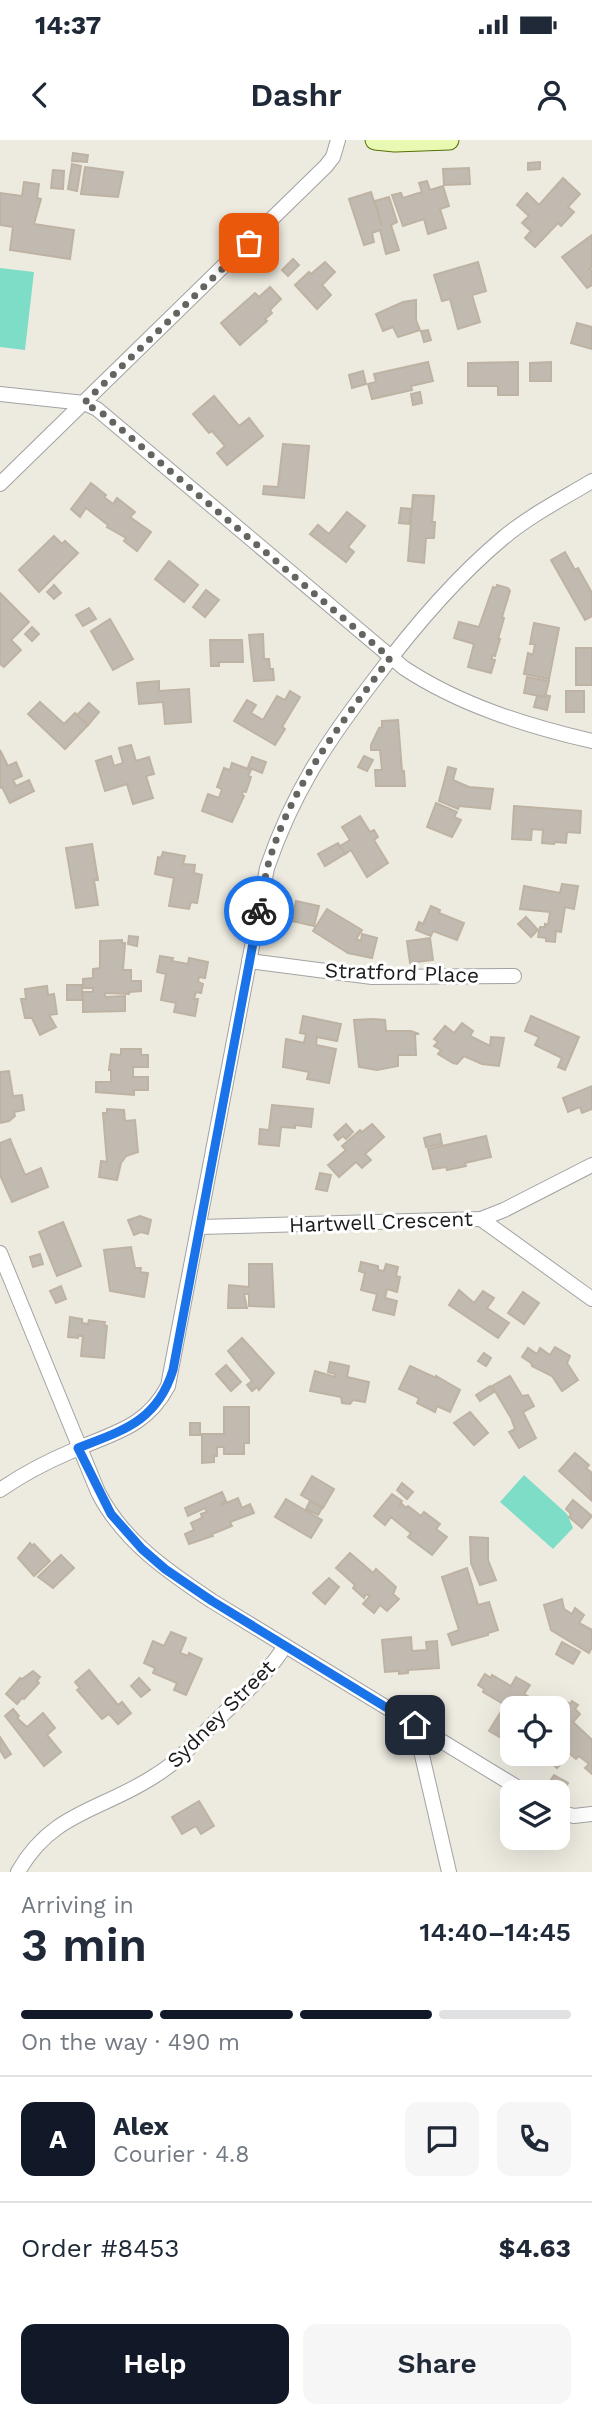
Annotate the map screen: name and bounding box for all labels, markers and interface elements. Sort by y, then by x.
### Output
text: 14:37 [35,10,101,40]
icon: back [21,76,59,114]
text: Dashr [250,76,342,114]
icon: person [533,76,571,114]
pin [219,213,279,273]
icon: bag [230,224,268,262]
courier [224,876,294,946]
icon: bike [240,892,278,930]
street label: Stratford Place [324,957,480,988]
street label: Hartwell Crescent [289,1206,473,1237]
street label: Sydney Street [162,1654,280,1773]
pin [385,1695,445,1755]
map controls [500,1696,570,1850]
button: locate [500,1696,570,1766]
icon: home [396,1706,434,1744]
button: layers [500,1780,570,1850]
text: Arriving in [21,1892,134,1919]
text: 14:40–14:45 [420,1917,571,1947]
text: 3 min [21,1918,147,1972]
text: On the way · 490 m [21,2029,240,2056]
button: chat [405,2102,479,2176]
button: phone [497,2102,571,2176]
text: Alex [113,2111,169,2141]
text: A [49,2124,67,2154]
text: Courier · 4.8 [113,2141,249,2168]
text: Order #8453 [21,2233,180,2263]
text: $4.63 [499,2233,571,2263]
button: Help [21,2324,289,2404]
button: Share [303,2324,571,2404]

